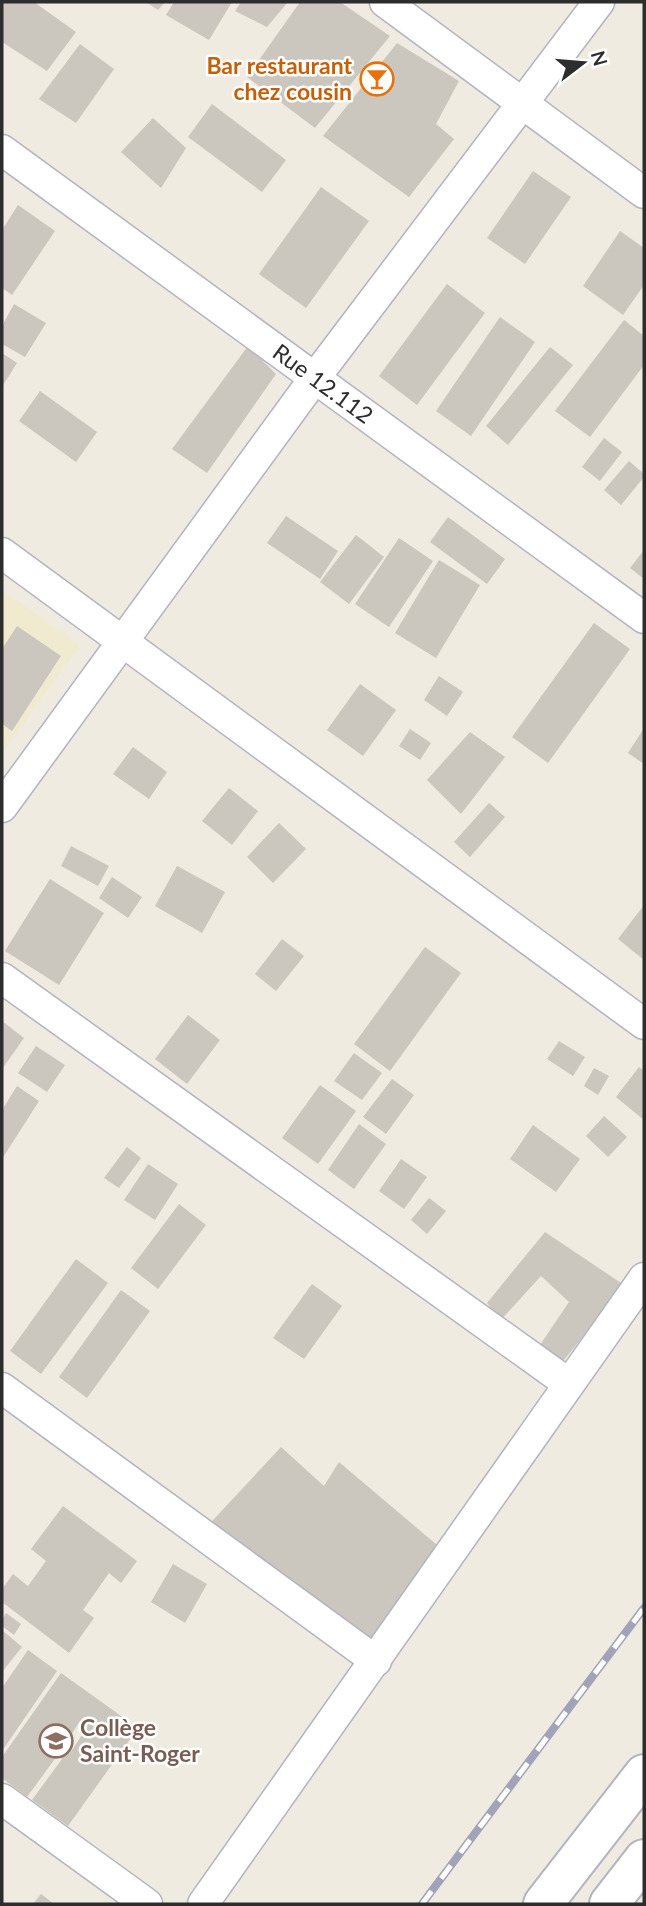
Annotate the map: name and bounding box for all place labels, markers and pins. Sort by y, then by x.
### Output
place label: Bar restaurant chez cousin [206,51,352,105]
bar icon: Bar restaurant chez cousin [358,60,396,98]
place label: Collège Saint-Roger [80,1713,200,1767]
school or university icon: Collège Saint-Roger [37,1722,75,1760]

